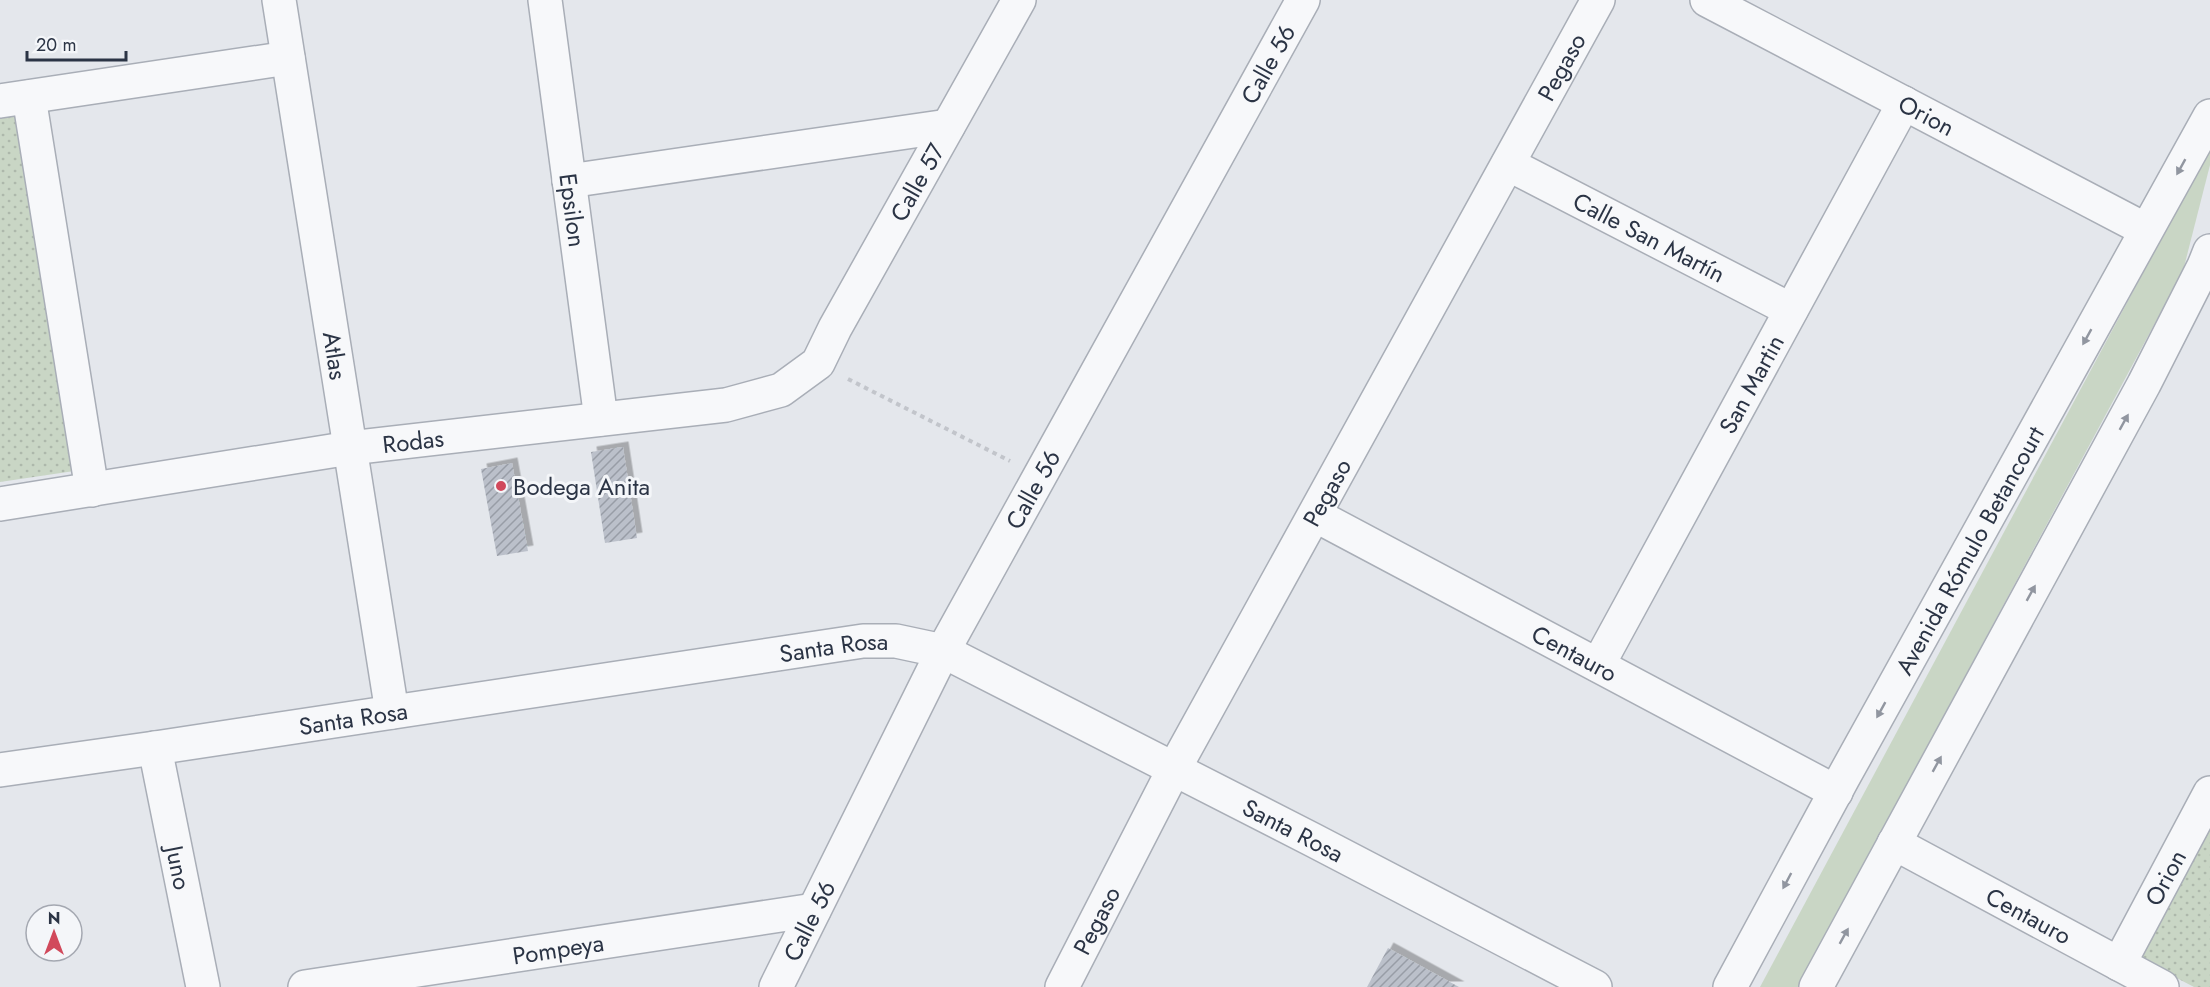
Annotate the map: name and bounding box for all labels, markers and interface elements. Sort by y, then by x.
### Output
street label: Calle 56 [1231,18,1304,110]
scale bar [27,24,126,62]
street label: Pegaso [1528,26,1594,107]
text: 20 m [36,32,76,58]
street label: Orion [1892,86,1961,144]
street label: Calle 57 [881,136,953,228]
one-way arrow [2176,159,2187,175]
street label: Epsilon [551,171,595,249]
street label: Calle San Martín [1567,183,1732,291]
street label: San Martin [1710,328,1792,440]
street label: Atlas [314,329,357,382]
one-way arrow [2082,329,2092,346]
one-way arrow [2119,413,2129,430]
street label: Avenida Rómulo Betancourt [1886,419,2052,681]
street label: Rodas [381,420,446,462]
street label: Calle 56 [996,443,1069,535]
street label: Pegaso [1294,452,1359,533]
place label: Bodega Anita [513,469,650,504]
marker: Bodega Anita [494,479,508,493]
one-way arrow [2026,584,2036,601]
street label: Centauro [1526,616,1624,690]
street label: Santa Rosa [777,623,888,671]
street label: Santa Rosa [296,693,410,744]
one-way arrow [1876,702,1886,719]
one-way arrow [1932,756,1942,773]
street label: Santa Rosa [1237,789,1350,871]
street label: Juno [157,840,201,893]
street label: Orion [2136,843,2194,912]
one-way arrow [1782,873,1792,890]
street label: Calle 56 [774,874,844,967]
street label: Centauro [1980,878,2078,953]
street label: Pegaso [1064,880,1128,961]
north arrow [24,903,84,963]
text: N [48,907,60,930]
street label: Pompeya [510,925,606,973]
one-way arrow [1839,927,1849,944]

